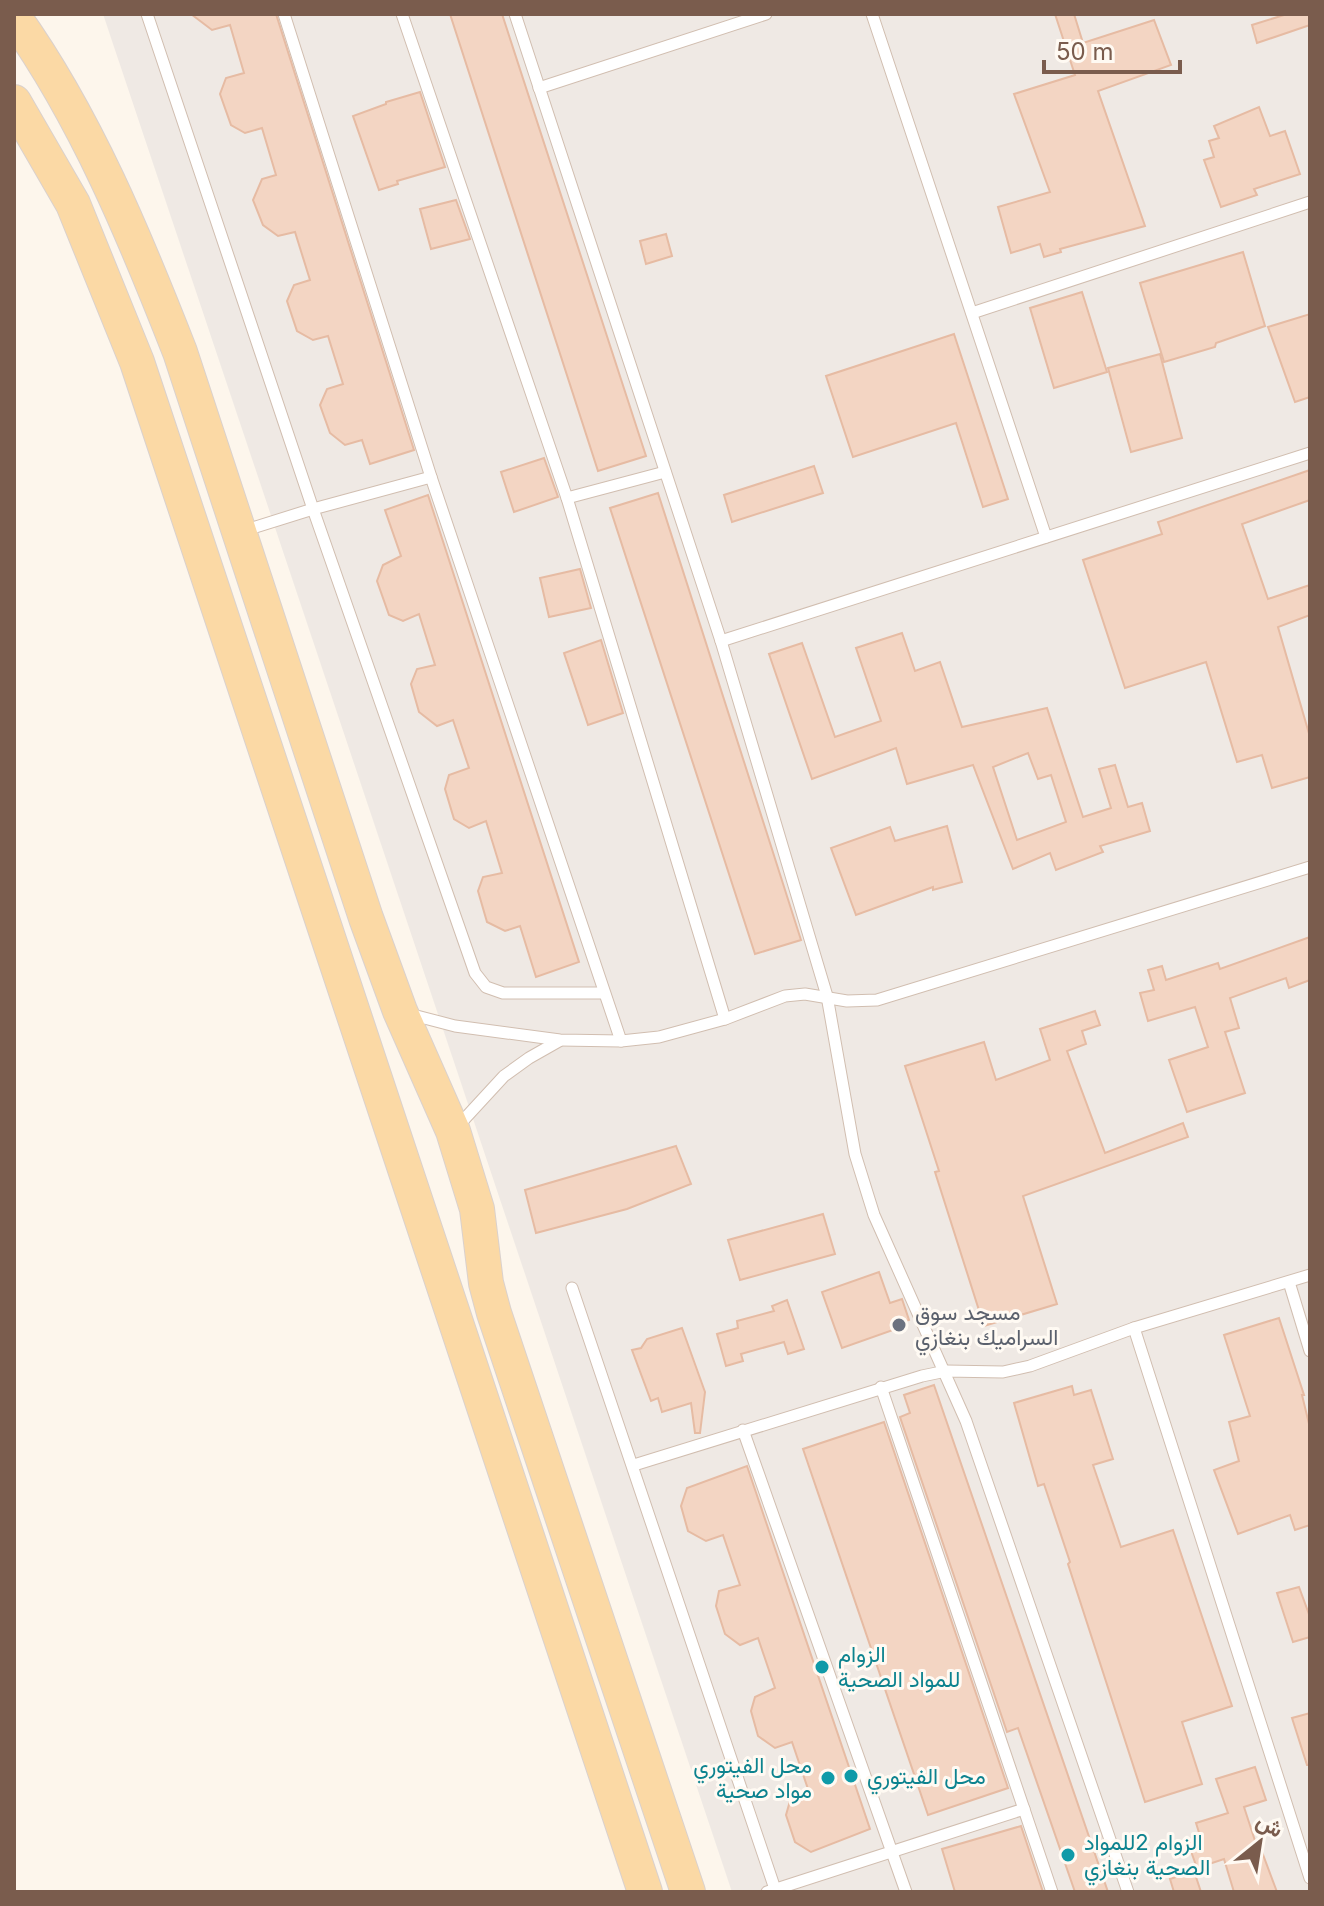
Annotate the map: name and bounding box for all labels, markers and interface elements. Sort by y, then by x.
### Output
scale bar [1044,24,1180,74]
text: 50 m [1056,37,1114,66]
place label: مسجد سوق السراميك بنغازي [915,1299,1058,1356]
marker: مسجد سوق السراميك بنغازي [890,1316,908,1334]
place label: الزوام للمواد الصحية [838,1641,960,1693]
marker: الزوام للمواد الصحية [813,1658,831,1676]
place label: محل الفيتوري مواد صحية [693,1752,812,1804]
place label: محل الفيتوري [867,1763,986,1795]
marker: محل الفيتوري [842,1767,860,1785]
marker: محل الفيتوري مواد صحية [819,1769,837,1787]
north arrow [1220,1802,1300,1882]
text: ش [1252,1807,1288,1843]
place label: الزوام 2للمواد الصحية بنغازي [1084,1829,1210,1886]
marker: الزوام 2للمواد الصحية بنغازي [1059,1846,1077,1864]

